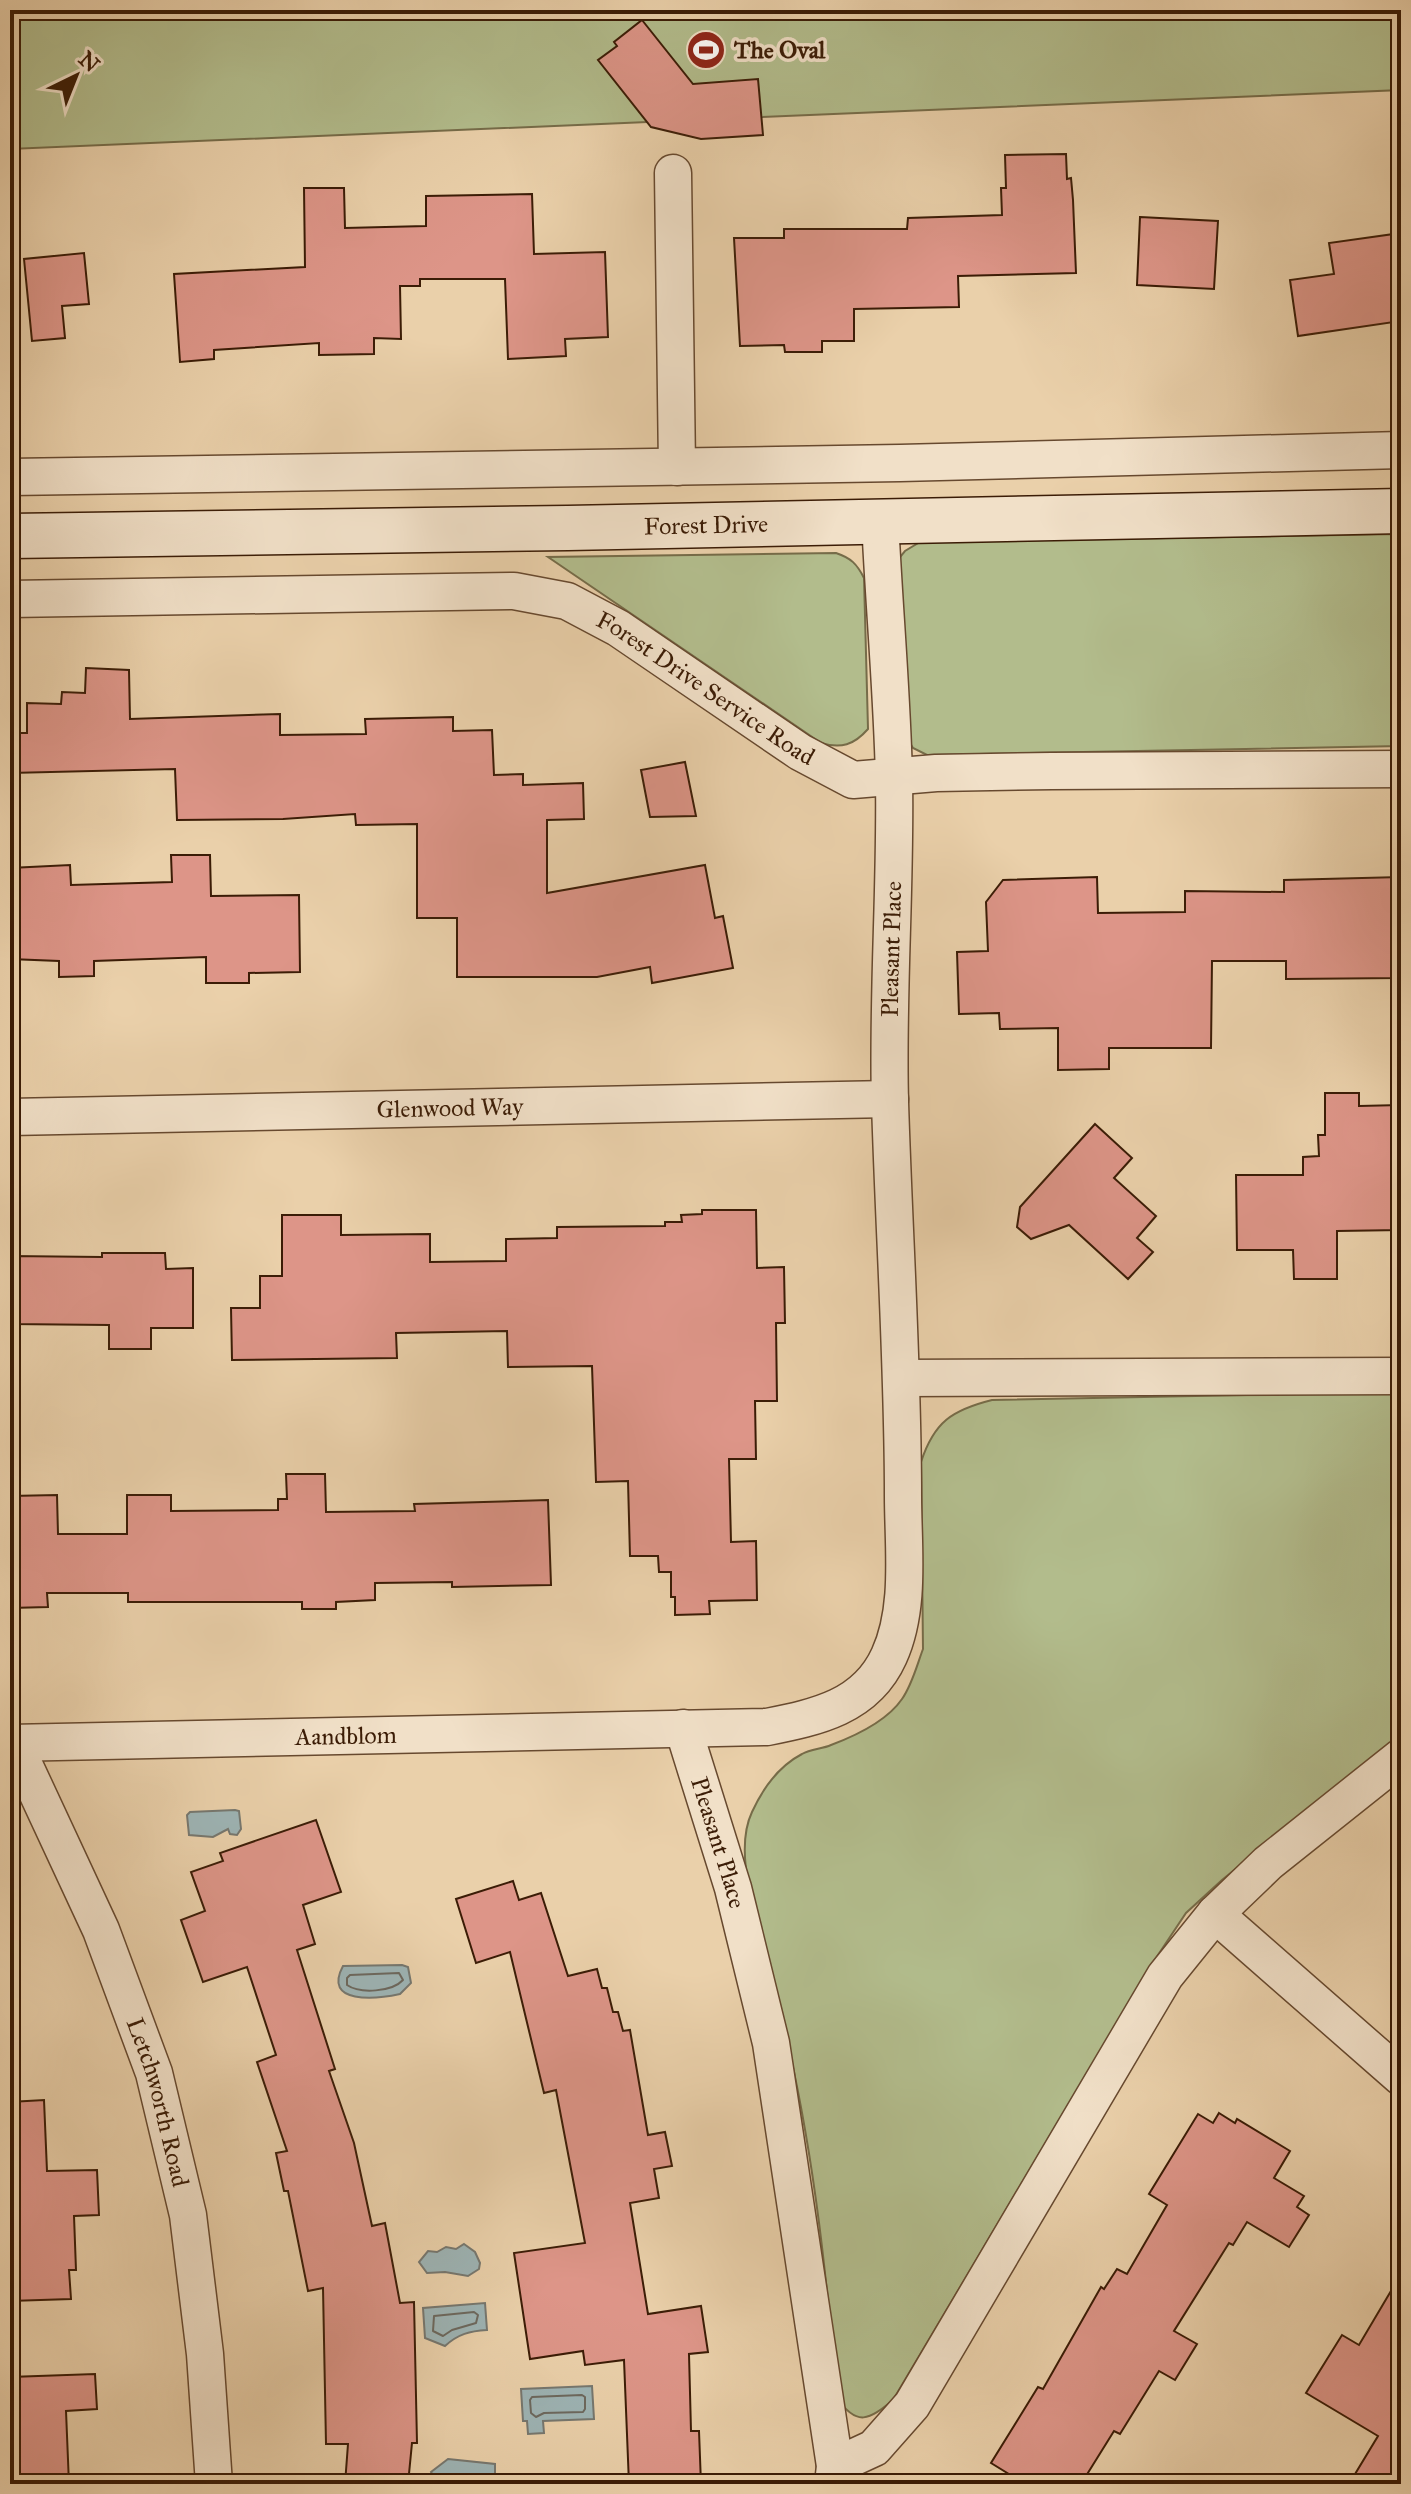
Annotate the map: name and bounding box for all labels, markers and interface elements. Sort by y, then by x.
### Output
sports icon: The Oval [685,29,727,71]
place label: The Oval [733,35,826,65]
north arrow [36,36,116,116]
text: N [73,45,106,78]
street label: Forest Drive [644,509,768,541]
street label: Forest Drive Service Road [591,604,820,772]
street label: Pleasant Place [875,881,908,1017]
street label: Glenwood Way [376,1091,524,1124]
street label: Aandblom [294,1720,397,1752]
street label: Pleasant Place [684,1773,752,1911]
street label: Letchworth Road [120,2013,196,2190]

